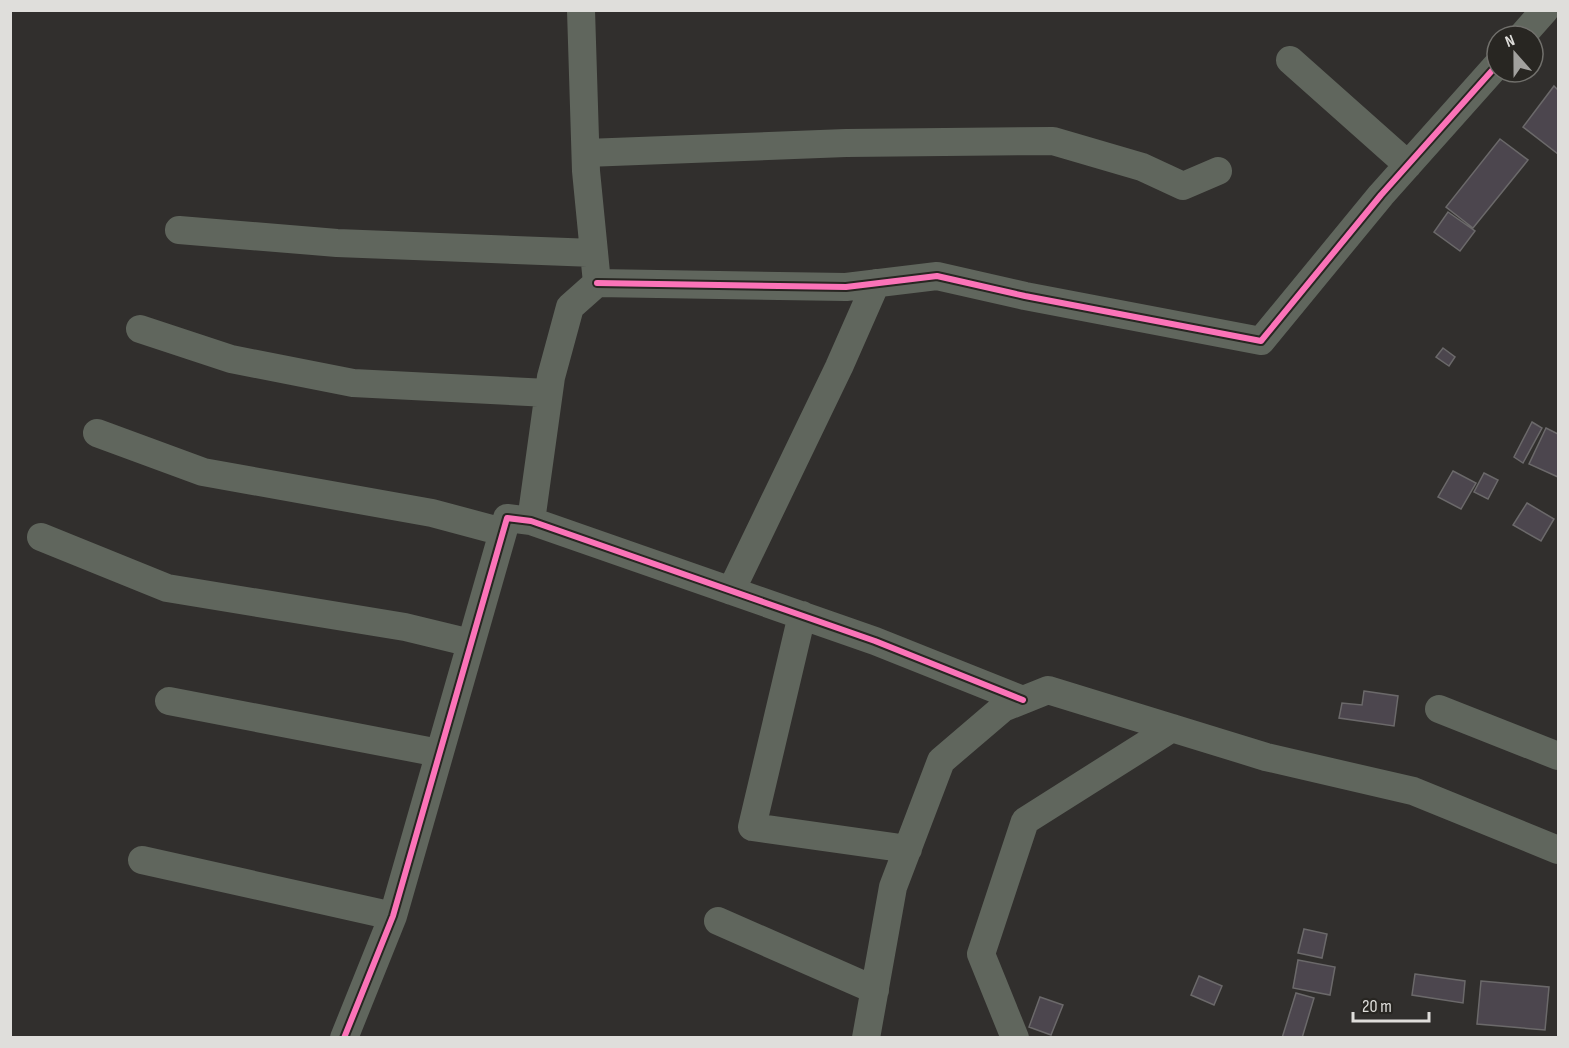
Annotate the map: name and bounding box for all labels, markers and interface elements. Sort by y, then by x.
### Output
north arrow [1485,24,1545,84]
text: N [1503,31,1518,52]
scale bar [1353,985,1430,1023]
text: 20 m [1362,996,1392,1017]

